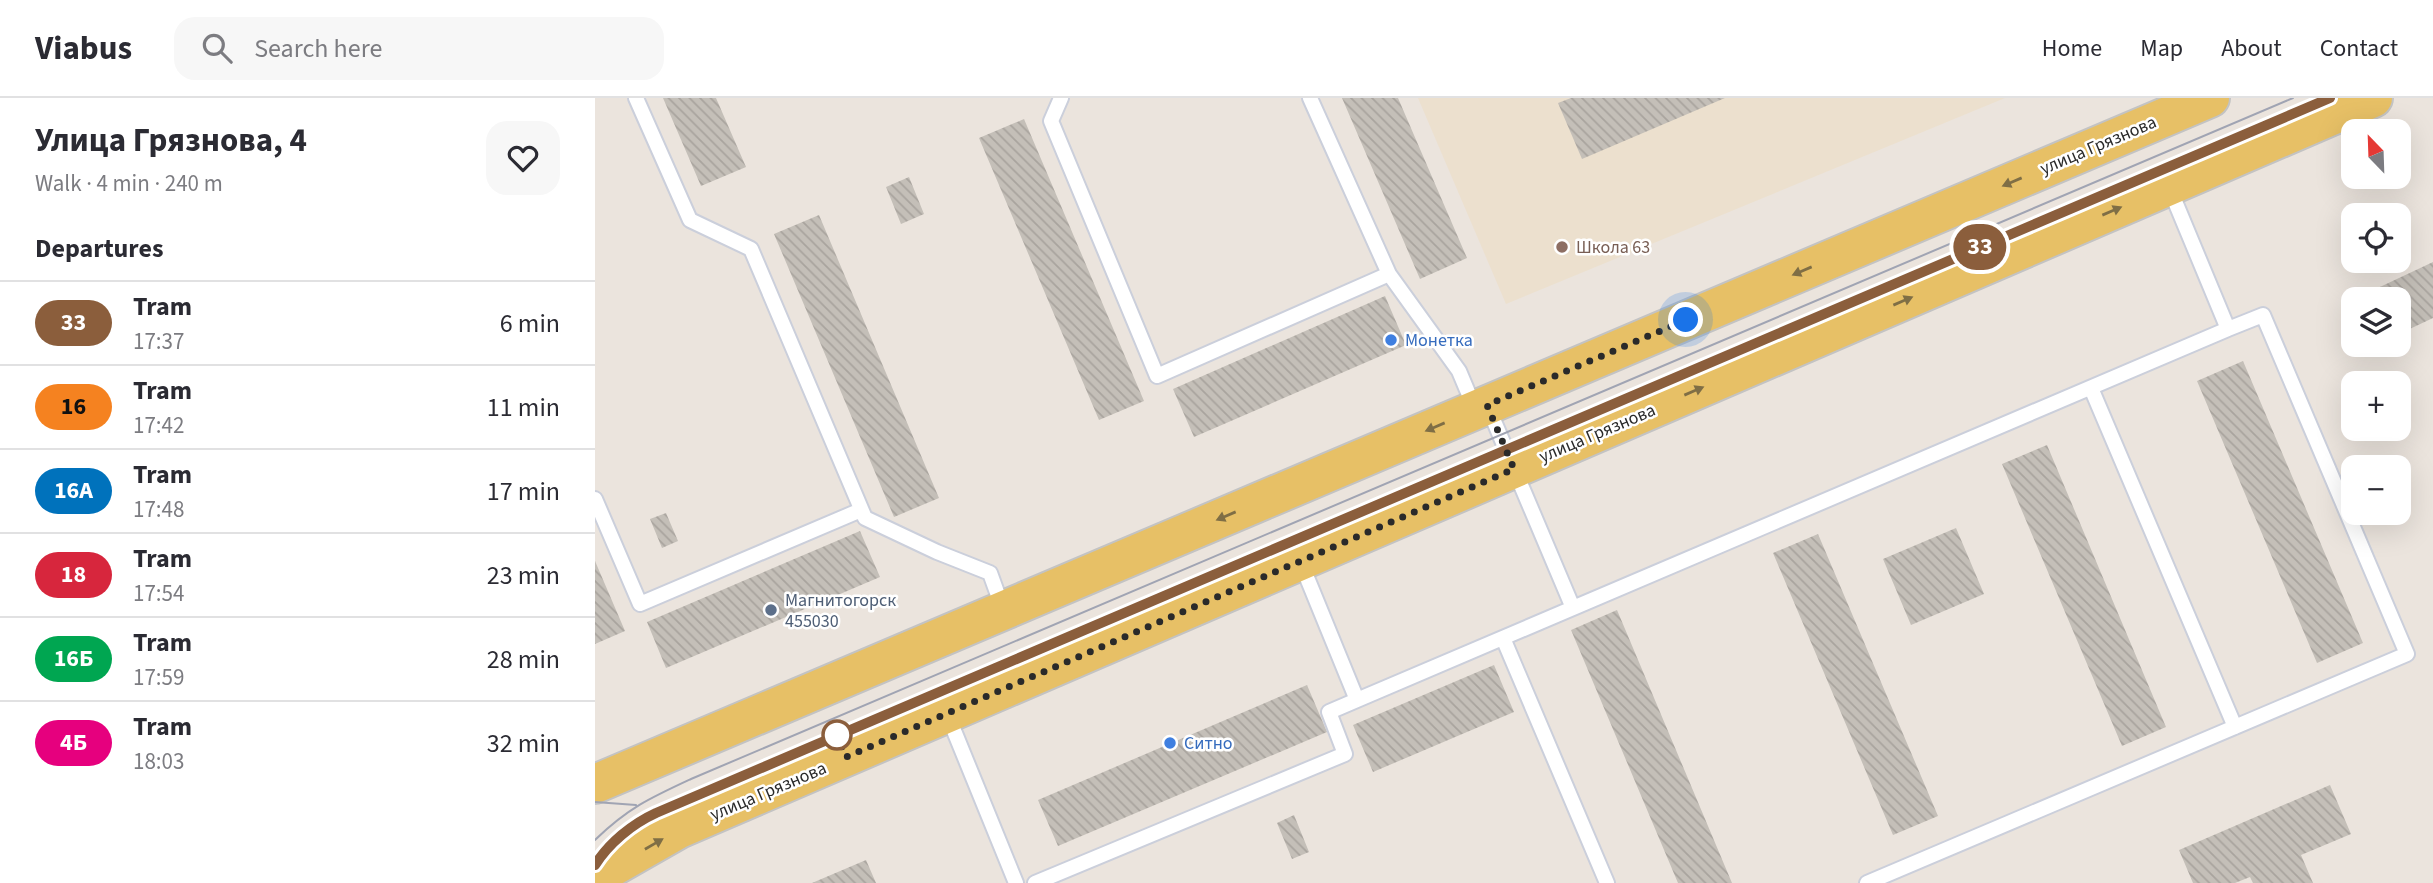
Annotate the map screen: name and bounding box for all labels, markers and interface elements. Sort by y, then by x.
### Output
search box [174,17,664,80]
text: Viabus [35,25,132,72]
icon: search [198,29,236,67]
text: Search here [254,30,382,67]
text: Home [2042,31,2102,66]
text: Map [2140,31,2183,66]
text: About [2221,31,2282,66]
text: Contact [2320,31,2398,66]
street label: улица Грязнова [2036,110,2160,181]
text: Улица Грязнова, 4 [35,117,307,164]
north arrow [2341,119,2411,189]
map controls [2341,119,2411,525]
button: heart [486,121,560,195]
text: Walk · 4 min · 240 m [35,167,223,200]
one-way arrow [2002,176,2022,188]
button: locate [2341,203,2411,273]
one-way arrow [2101,205,2122,216]
line badge: 33 [1949,224,2011,270]
text: 33 [1967,229,1993,264]
text: Departures [35,230,163,267]
place label: Школа 63 [1576,235,1650,260]
marker: Школа 63 [1554,239,1570,255]
one-way arrow [1792,266,1813,277]
button: layers [2341,287,2411,357]
text: Tram [133,288,192,325]
one-way arrow [1893,295,1913,307]
your location [1668,302,1703,337]
text: 33 [61,305,86,340]
text: 6 min [500,305,560,342]
text: 17:37 [133,325,184,358]
place label: Монетка [1405,328,1473,353]
marker: Монетка [1383,332,1399,348]
button: + [2341,371,2411,441]
text: Tram [133,372,192,409]
one-way arrow [1684,385,1704,397]
text: 16 [61,389,86,424]
text: 11 min [487,389,560,426]
street label: улица Грязнова [1535,398,1659,469]
text: 17:42 [133,409,184,442]
one-way arrow [1425,421,1445,433]
button: − [2341,455,2411,525]
text: Tram [133,456,192,493]
text: 16А [54,473,93,508]
text: 17 min [487,473,560,510]
text: 17:48 [133,493,184,526]
one-way arrow [1215,511,1236,522]
text: Tram [133,540,192,577]
text: 18 [61,557,86,592]
text: 23 min [487,557,560,594]
text: 17:54 [133,577,184,610]
place label: Магнитогорск 455030 [785,588,896,634]
marker: Магнитогорск 455030 [763,602,779,618]
text: Tram [133,624,192,661]
text: 16Б [54,641,93,676]
text: 28 min [487,641,560,678]
text: 17:59 [133,661,184,694]
text: Tram [133,708,192,745]
unlabelled marker [822,720,852,750]
text: 4Б [60,725,87,760]
text: 32 min [487,725,560,762]
place label: Ситно [1184,731,1233,756]
marker: Ситно [1162,735,1178,751]
text: 18:03 [133,745,184,778]
street label: улица Грязнова [706,756,830,827]
one-way arrow [645,837,664,850]

